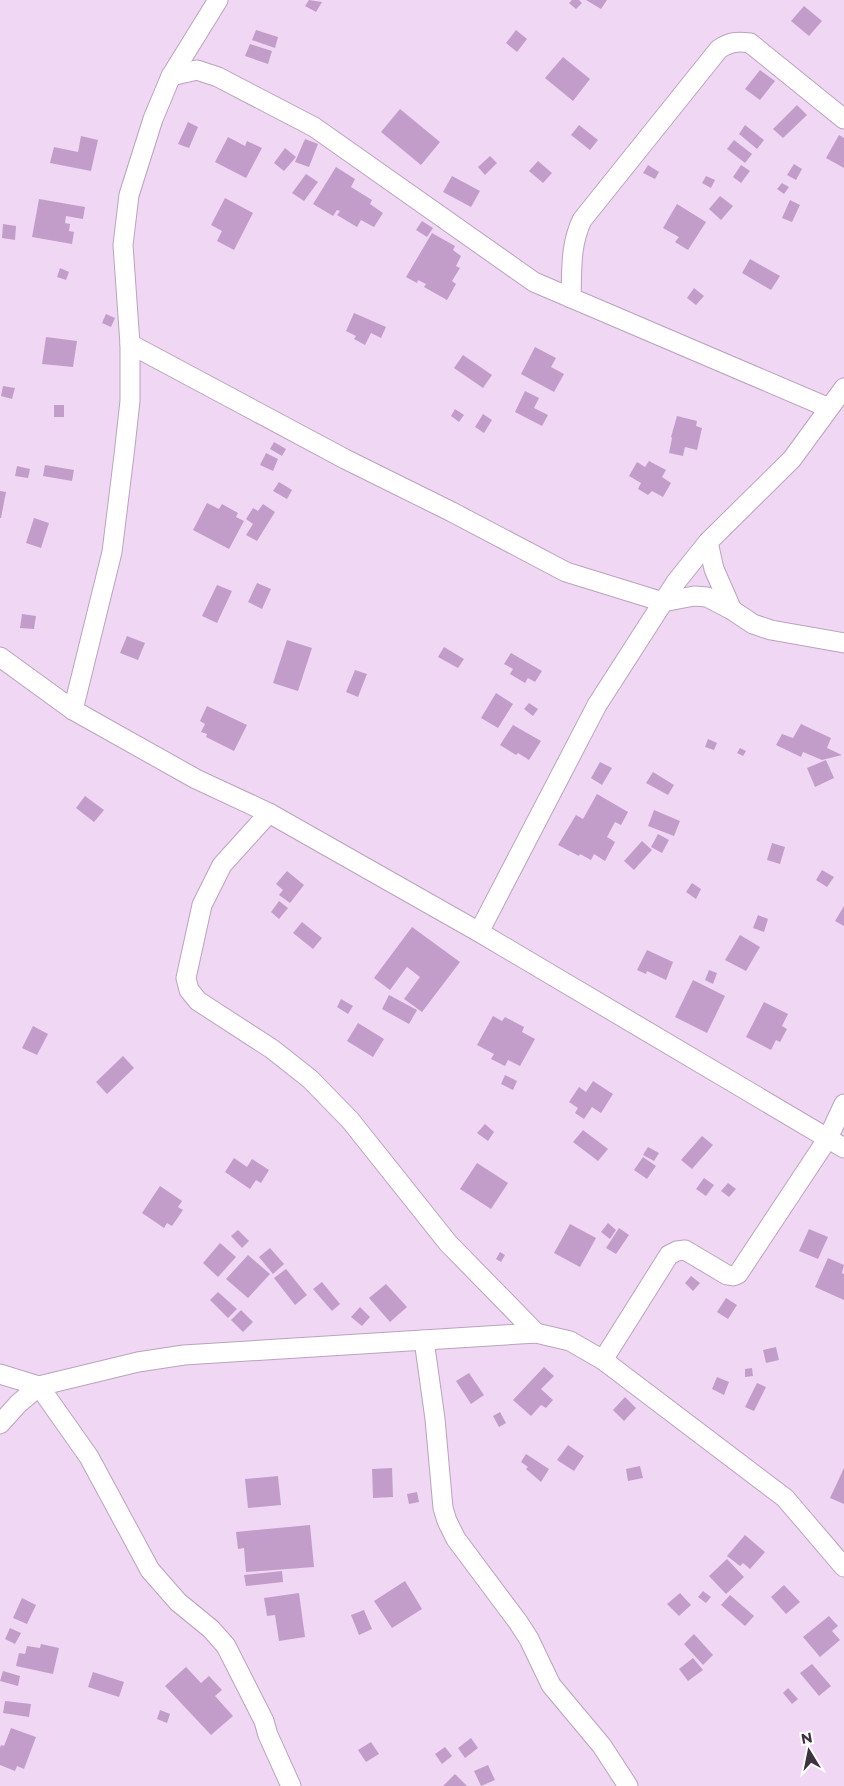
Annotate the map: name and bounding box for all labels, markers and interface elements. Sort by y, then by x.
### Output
north arrow [784,1726,834,1776]
text: N [800,1728,814,1748]

